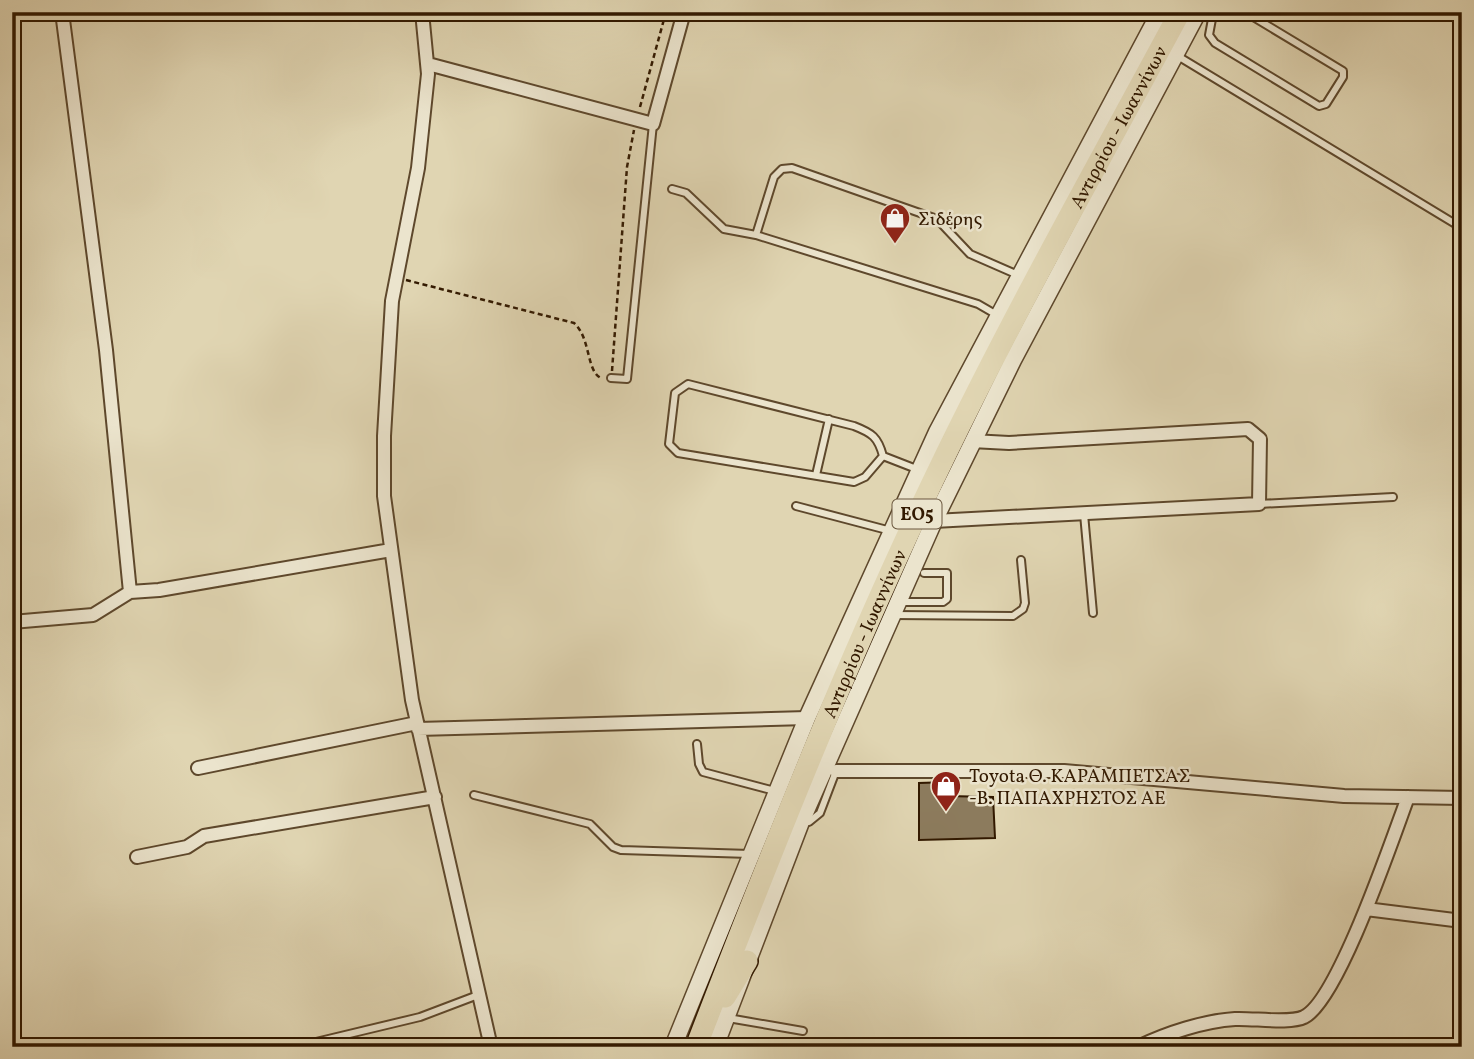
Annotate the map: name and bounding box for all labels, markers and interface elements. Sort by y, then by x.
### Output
street label: Αντιρρίου - Ιωαννίνων [1065,42,1174,214]
shop icon: Σιδέρης [878,201,912,245]
place label: Σιδέρης [918,207,982,233]
road number: ΕΟ5 [892,500,942,528]
street label: Αντιρρίου - Ιωαννίνων [817,546,914,723]
place label: Toyota Θ. ΚΑΡΑΜΠΕΤΣΑΣ -Β. ΠΑΠΑΧΡΗΣΤΟΣ ΑΕ [969,764,1190,812]
shop icon: Toyota Θ. ΚΑΡΑΜΠΕΤΣΑΣ -Β. ΠΑΠΑΧΡΗΣΤΟΣ ΑΕ [929,769,963,813]

